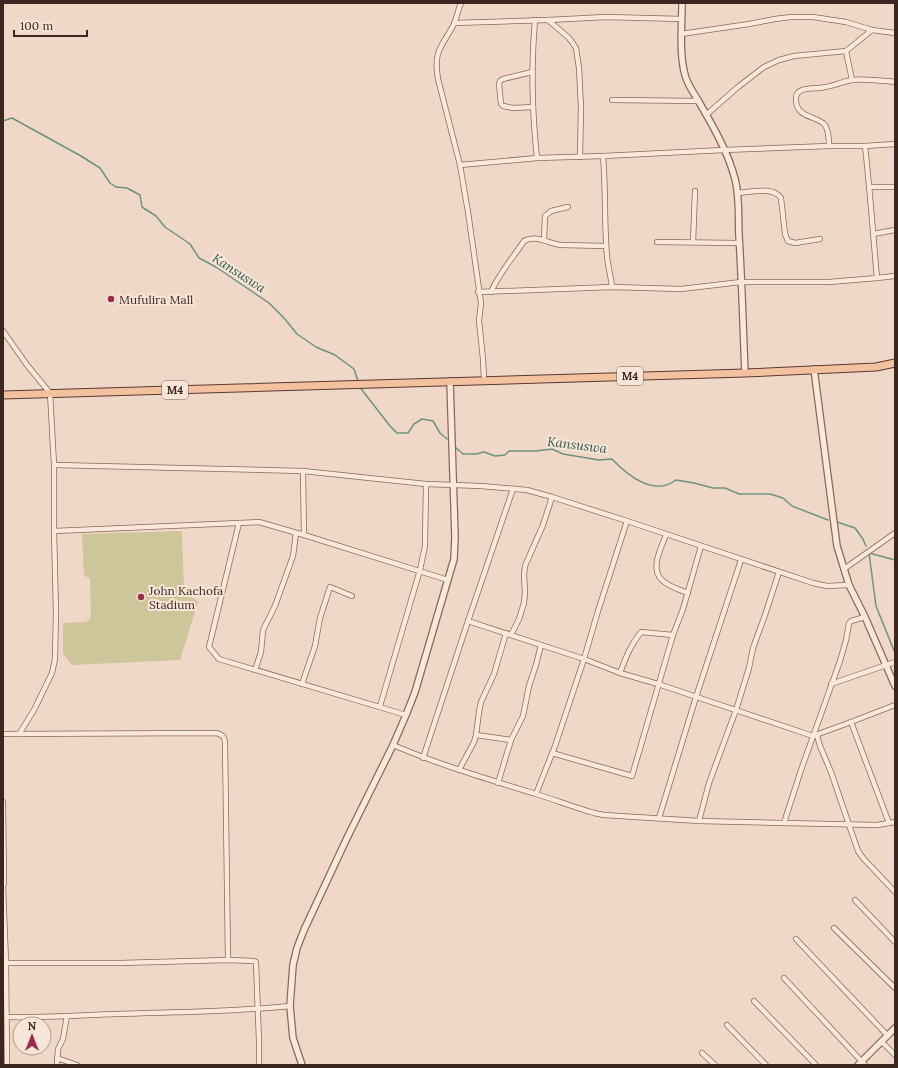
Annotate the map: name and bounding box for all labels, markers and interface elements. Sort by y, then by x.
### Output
scale bar [14,12,87,38]
text: 100 m [20,18,53,33]
water label: Kansuswa [209,250,270,297]
place label: Mufulira Mall [119,292,193,307]
marker: Mufulira Mall [106,294,116,304]
road number: M4 [617,367,643,385]
road number: M4 [162,381,188,399]
water label: Kansuswa [546,433,609,457]
place label: John Kachofa Stadium [148,583,223,612]
marker: John Kachofa Stadium [136,592,146,602]
north arrow [12,1016,52,1056]
text: N [28,1019,37,1033]

